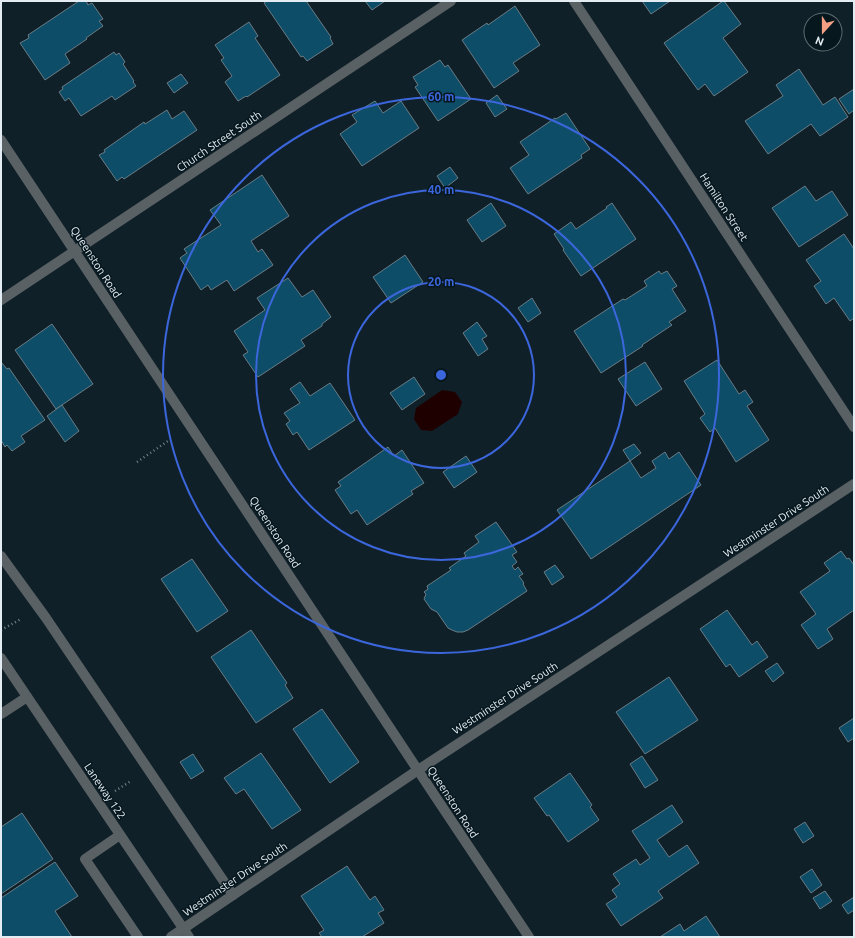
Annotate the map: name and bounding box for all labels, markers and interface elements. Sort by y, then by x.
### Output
north arrow [803,12,843,52]
text: N [813,34,825,48]
text: 60 m [428,90,454,103]
street label: Church Street South [174,108,264,174]
street label: Hamilton Street [698,171,751,244]
text: 40 m [428,183,454,196]
street label: Queenston Road [68,224,124,300]
text: 20 m [428,275,454,288]
centre of rings [434,368,448,382]
street label: Westminster Drive South [721,482,831,560]
street label: Queenston Road [247,494,303,570]
street label: Westminster Drive South [450,659,560,737]
street label: Laneway 122 [82,761,128,821]
street label: Queenston Road [425,764,481,840]
street label: Westminster Drive South [181,840,289,918]

